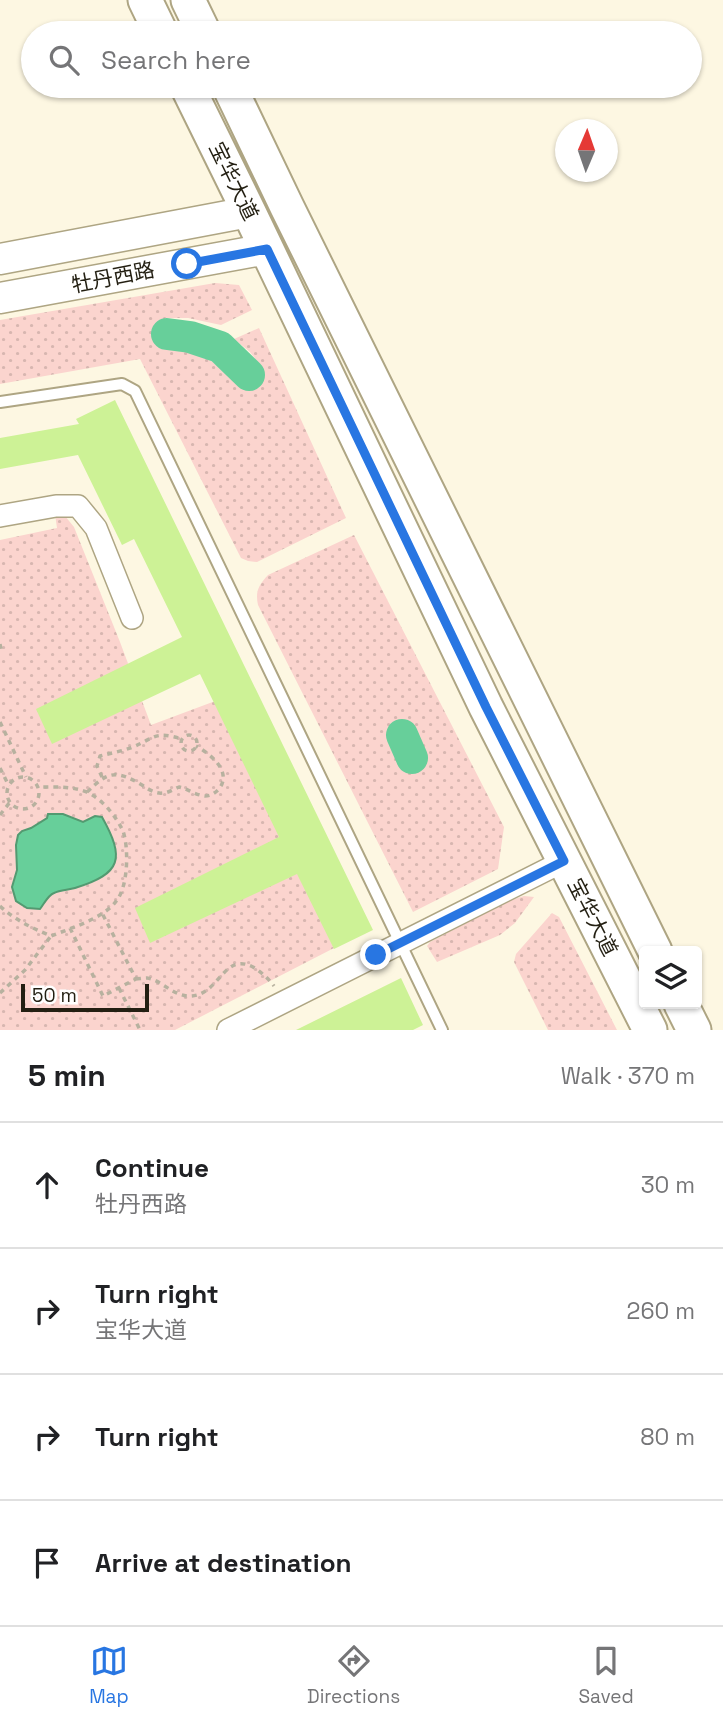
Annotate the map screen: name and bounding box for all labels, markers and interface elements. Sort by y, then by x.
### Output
search box [21,21,702,98]
icon: search [45,41,83,79]
text: Search here [101,43,251,77]
north arrow [555,119,618,182]
street label: 宝华大道 [203,137,265,225]
route start [171,248,202,279]
street label: 牡丹西路 [69,256,157,298]
street label: 宝华大道 [562,873,624,961]
route end [360,939,391,970]
map controls [639,946,702,1009]
button: layers [639,946,702,1009]
scale bar [21,981,149,1013]
text: 50 m [32,983,77,1008]
text: 5 min [28,1056,106,1095]
text: Walk · 370 m [561,1061,695,1091]
text: Continue [95,1151,209,1185]
icon: ahead [28,1166,66,1204]
text: 30 m [641,1170,695,1200]
text: 牡丹西路 [95,1189,187,1219]
text: Turn right [95,1277,219,1311]
icon: right [28,1292,66,1330]
text: 260 m [627,1296,695,1326]
text: 宝华大道 [95,1315,187,1345]
icon: right [28,1418,66,1456]
text: Turn right [95,1420,219,1454]
text: 80 m [640,1422,695,1452]
icon: arrive [28,1544,66,1582]
text: Arrive at destination [95,1546,352,1580]
tab: Map [89,1642,129,1709]
tab: Directions [307,1642,400,1709]
tab: Saved [578,1642,634,1709]

